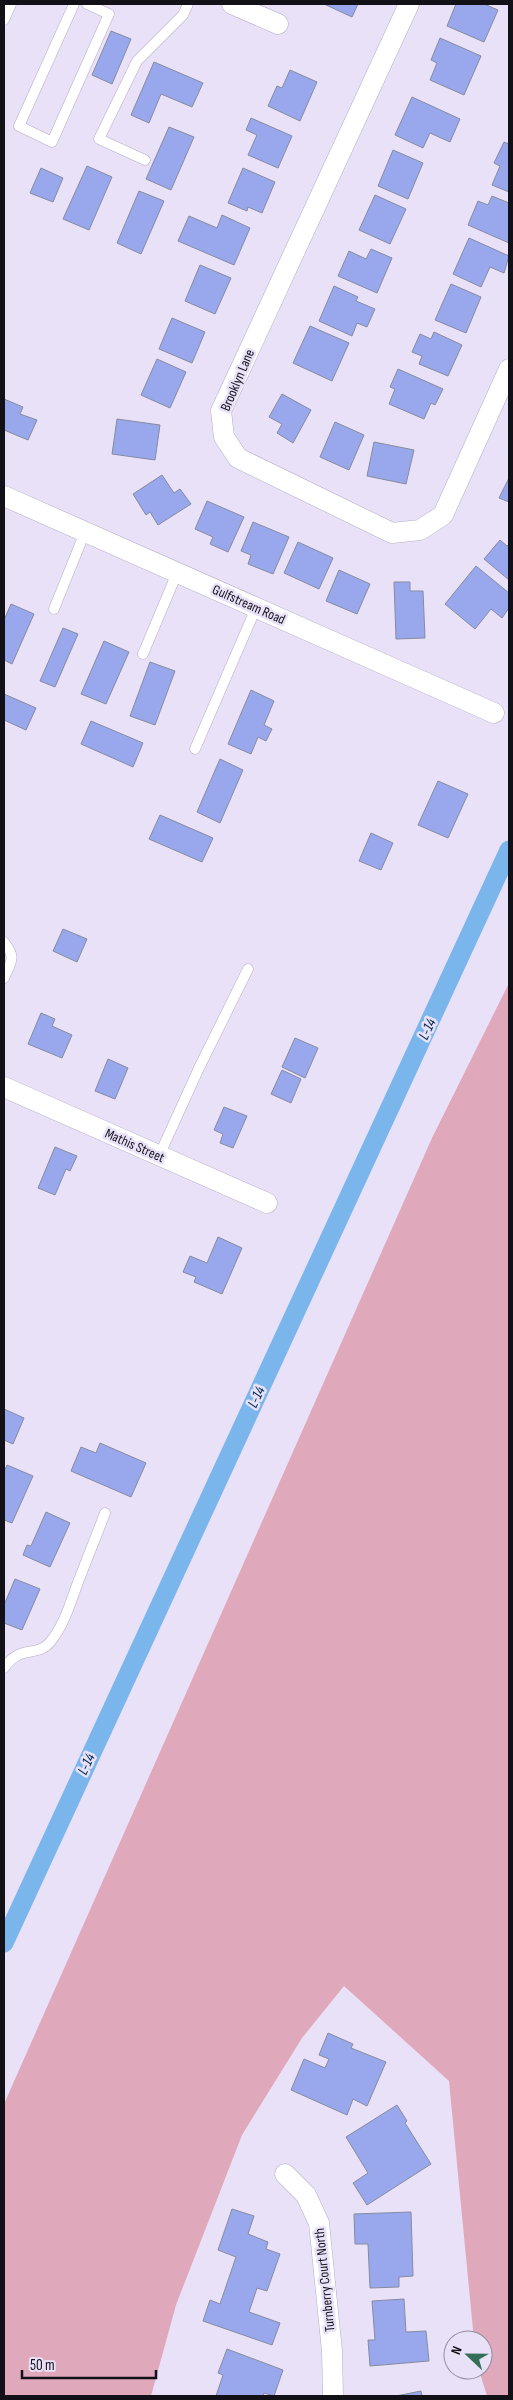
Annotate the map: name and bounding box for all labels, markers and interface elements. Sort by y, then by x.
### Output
street label: Brooklyn Lane [217,347,258,414]
street label: Gulfstream Road [210,581,288,628]
water label: L-14 [414,1016,441,1043]
street label: Mathis Street [102,1125,167,1166]
water label: L-14 [243,1384,270,1411]
water label: L-14 [73,1751,100,1778]
street label: Turnberry Court North [311,2227,338,2333]
north arrow [443,2330,493,2380]
text: N [447,2344,466,2357]
scale bar [22,2348,156,2380]
text: 50 m [30,2356,55,2375]

